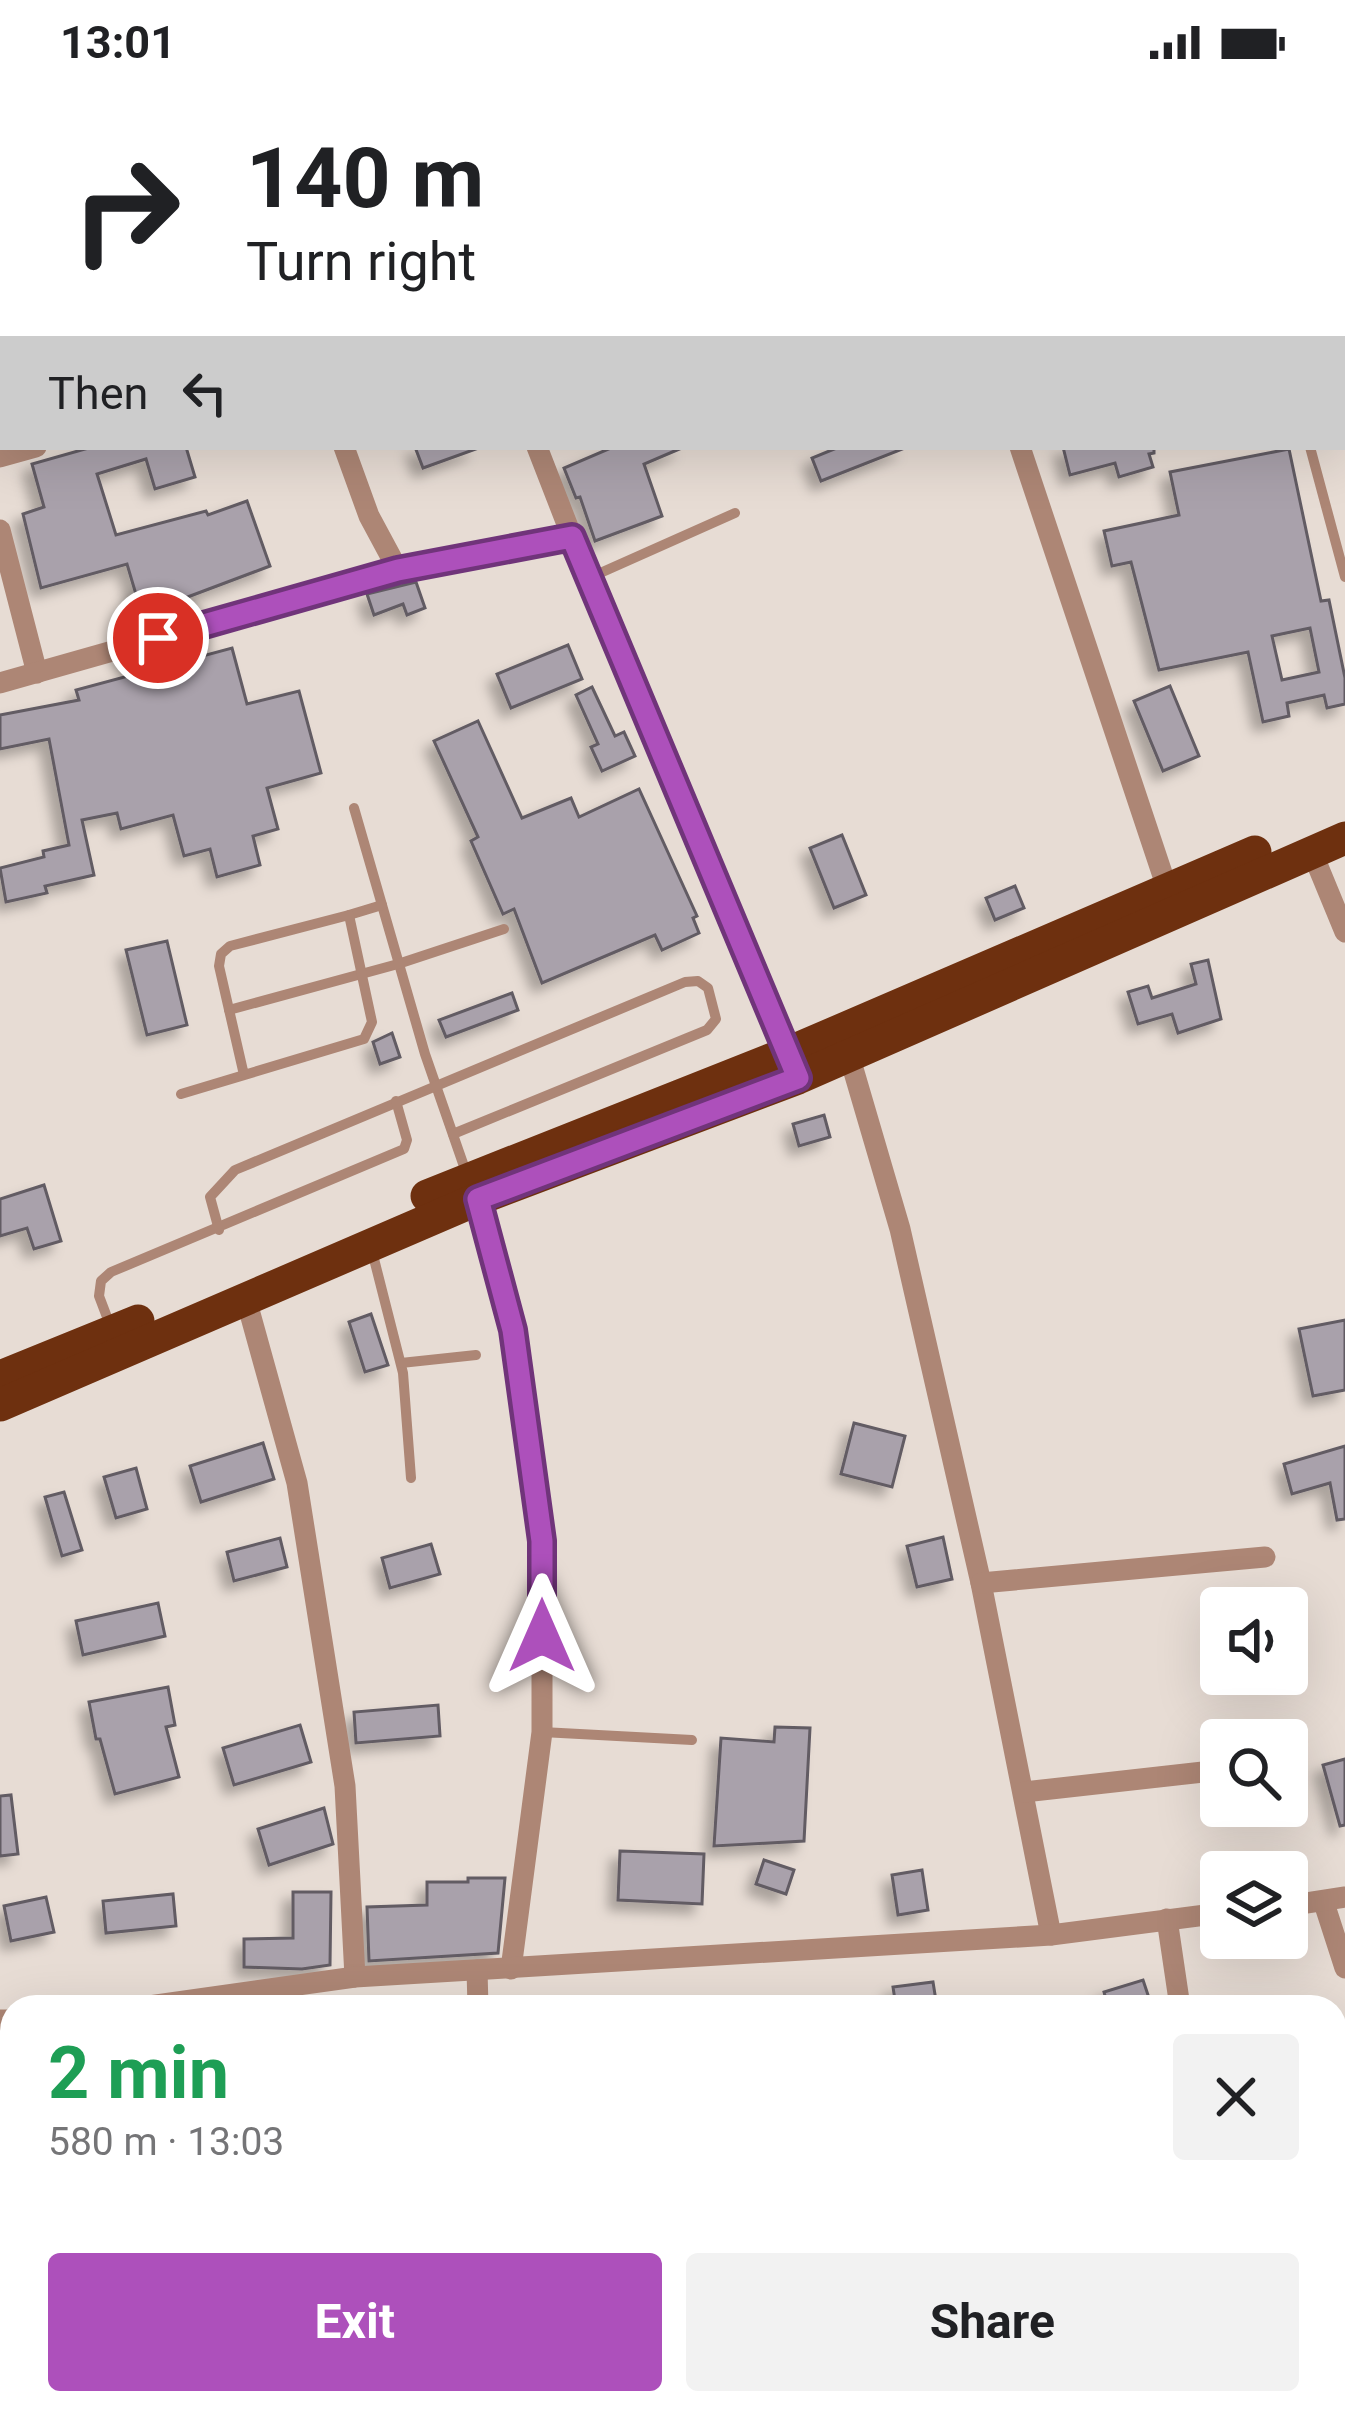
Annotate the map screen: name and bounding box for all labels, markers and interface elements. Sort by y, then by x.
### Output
text: 13:01 [60,16,176,69]
text: 140 m [246,129,484,228]
icon: right [48,132,204,288]
text: Turn right [246,230,476,293]
icon: left [172,360,238,426]
text: Then [48,367,148,420]
pin [107,587,209,689]
icon: arrive [125,605,191,671]
position arrow [479,1573,605,1699]
map controls [1200,1587,1308,1959]
button: sound [1200,1587,1308,1695]
button: search [1200,1719,1308,1827]
button: layers [1200,1851,1308,1959]
text: 2 min [48,2031,229,2116]
button: close [1173,2034,1299,2160]
text: 580 m · 13:03 [48,2119,284,2165]
button: Exit [48,2253,662,2391]
button: Share [686,2253,1299,2391]

